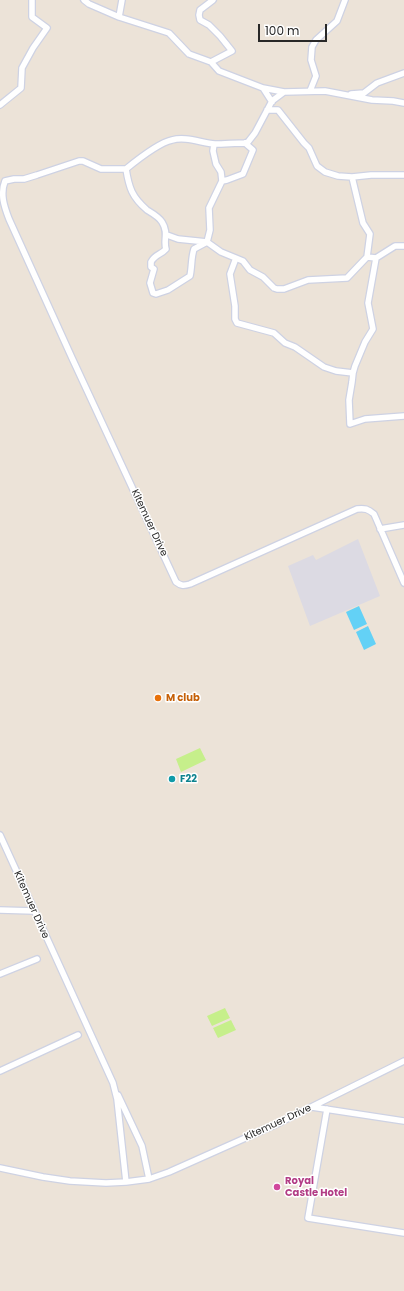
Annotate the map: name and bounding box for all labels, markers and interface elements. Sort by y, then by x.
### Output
scale bar [260,16,329,42]
text: 100 m [265,22,299,39]
street label: Kitemuer Drive [128,488,170,558]
place label: M club [166,692,200,704]
marker: M club [153,693,163,703]
place label: F22 [180,773,197,785]
marker: F22 [167,774,177,784]
street label: Kitemuer Drive [11,869,51,941]
street label: Kitemuer Drive [243,1102,313,1144]
place label: Royal Castle Hotel [285,1175,347,1198]
marker: Royal Castle Hotel [272,1182,282,1192]

